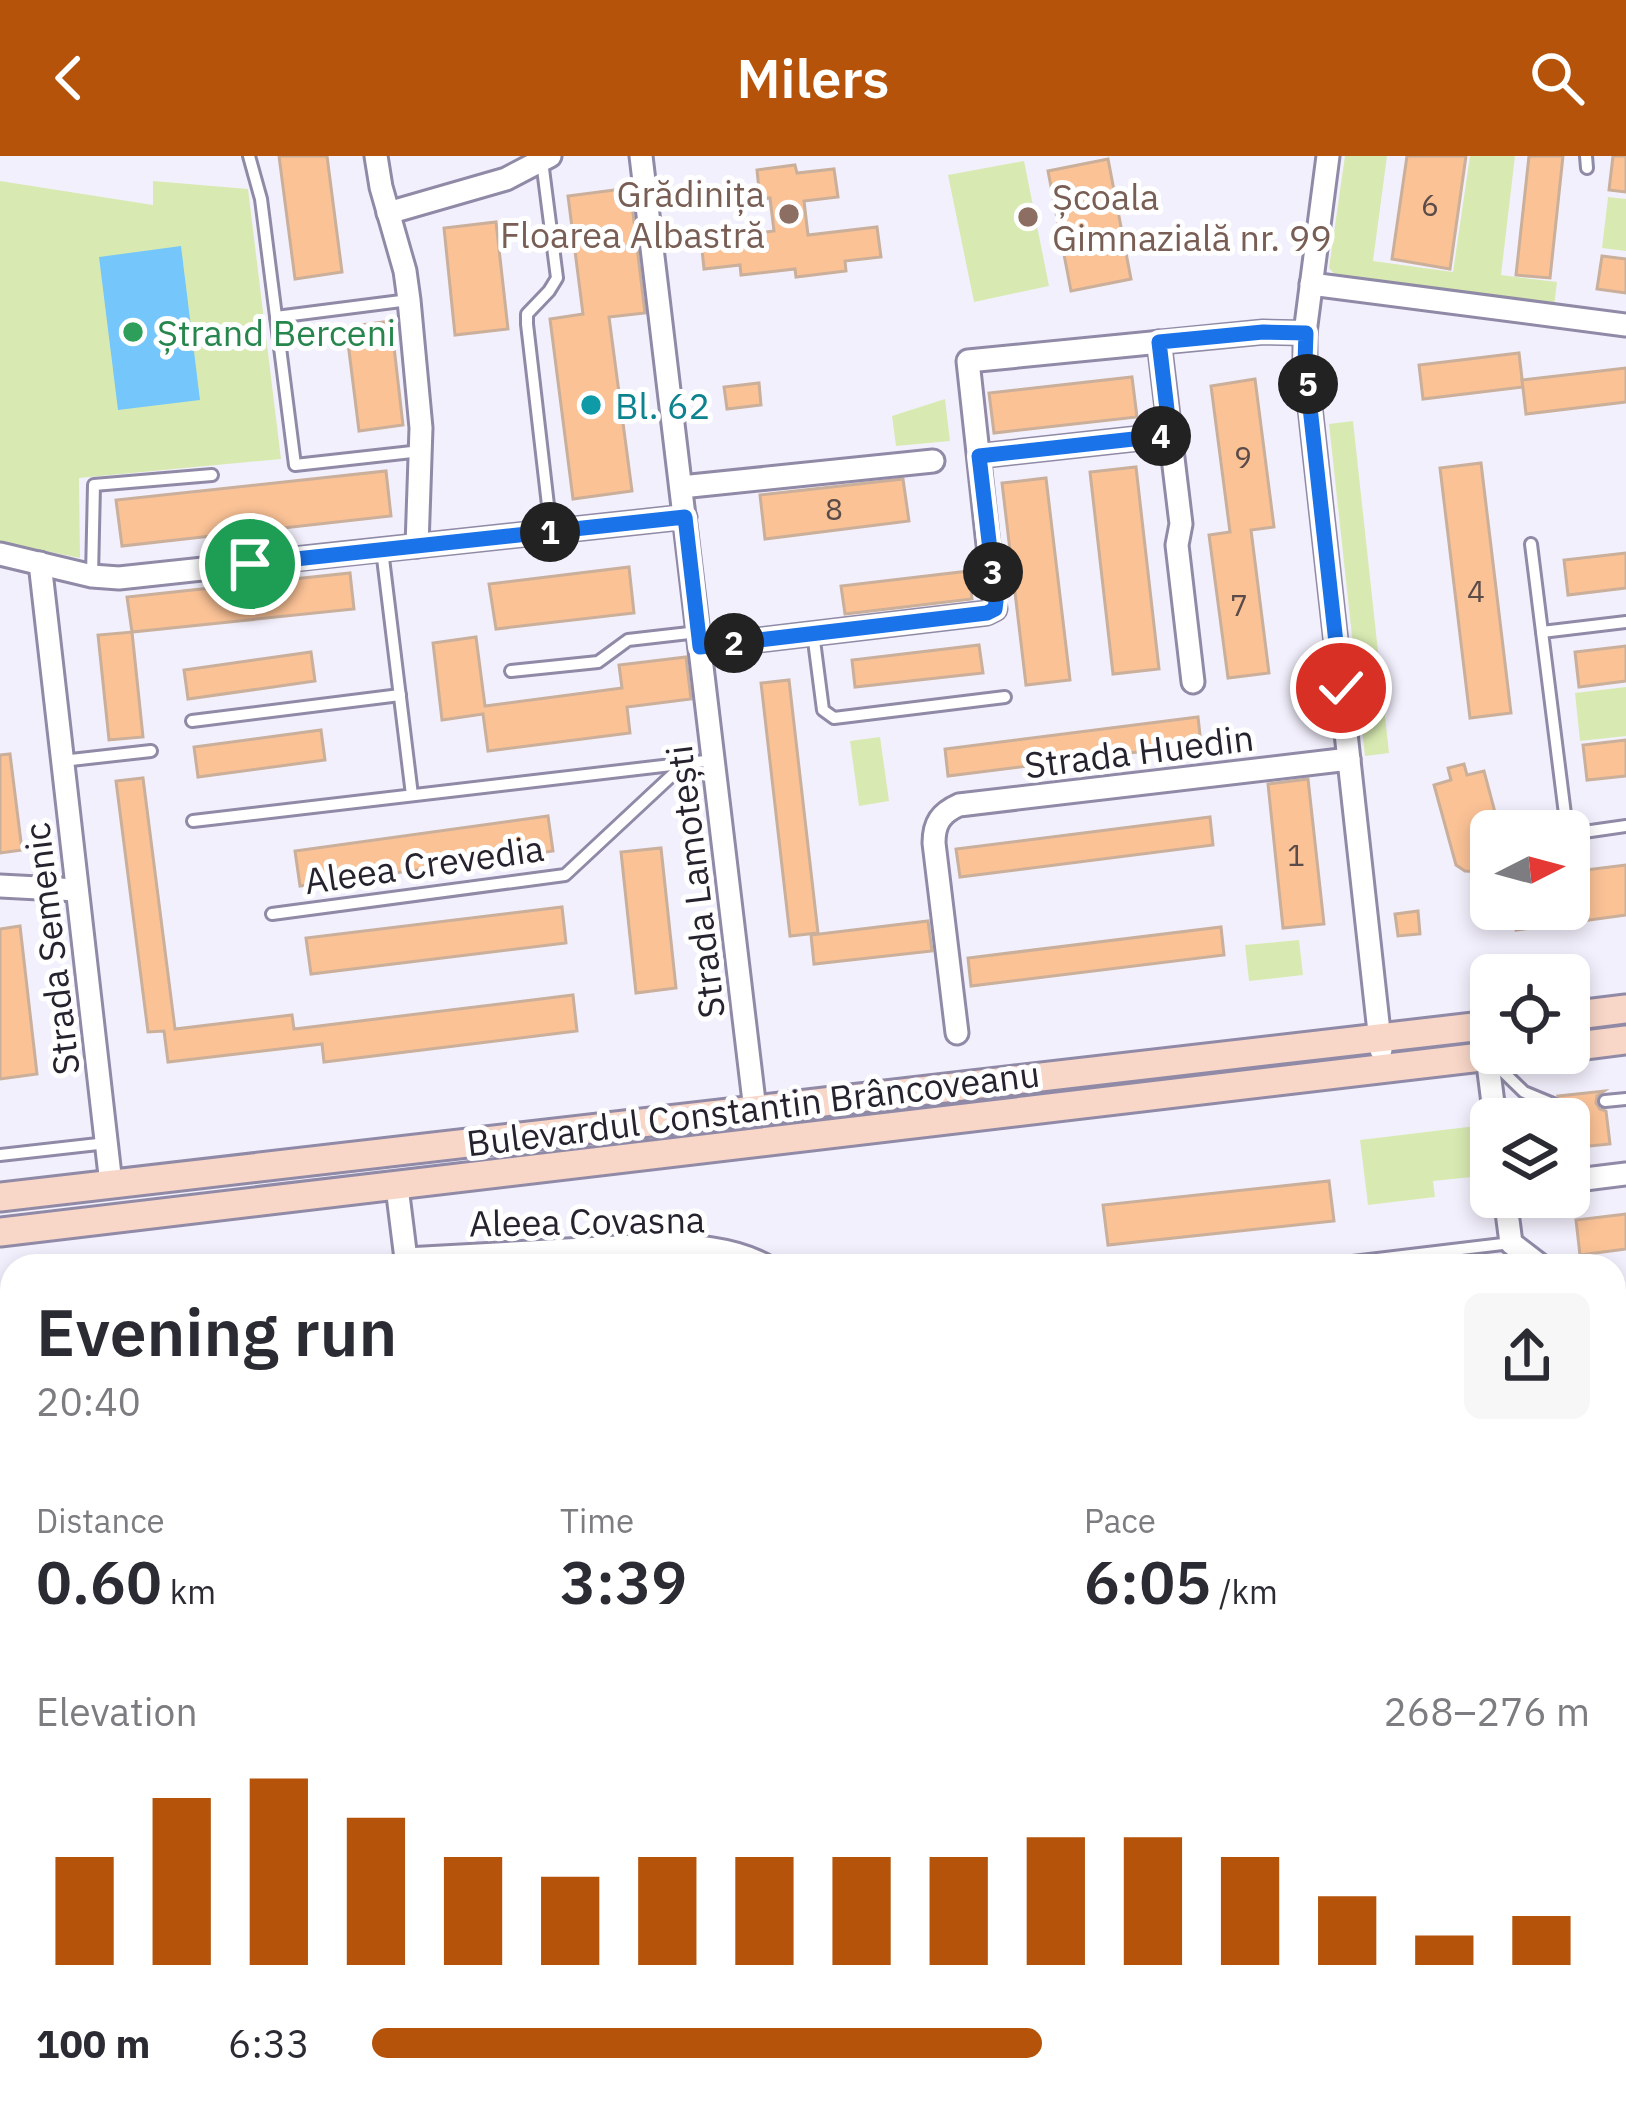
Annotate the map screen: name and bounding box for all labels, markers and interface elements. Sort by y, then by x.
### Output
text: Milers [736,43,890,113]
icon: back [36,45,102,111]
icon: search [1524,45,1590,111]
place label: Grădinița Floarea Albastră [500,170,765,258]
place label: Școala Gimnazială nr. 99 [1052,173,1332,261]
house number: 6 [1421,185,1439,224]
marker: Grădinița Floarea Albastră [776,201,802,227]
marker: Școala Gimnazială nr. 99 [1015,204,1041,230]
place label: Ștrand Berceni [157,309,396,356]
marker: Ștrand Berceni [120,319,146,345]
pin: 5 [1278,354,1338,414]
text: 5 [1298,362,1318,405]
place label: Bl. 62 [615,382,710,429]
marker: Bl. 62 [578,392,604,418]
pin: 4 [1131,406,1191,466]
text: 4 [1151,414,1171,457]
house number: 9 [1234,437,1252,476]
house number: 8 [825,489,843,528]
pin: 1 [520,502,580,562]
text: 1 [540,510,560,553]
pin [199,513,301,615]
icon: arrive [217,531,283,597]
pin: 3 [963,542,1023,602]
text: 3 [983,550,1003,593]
house number: 4 [1467,571,1485,610]
house number: 7 [1230,585,1248,624]
pin: 2 [704,613,764,673]
text: 2 [724,621,744,664]
pin [1290,637,1392,739]
icon: check [1308,655,1374,721]
street label: Strada Huedin [1022,714,1256,788]
street label: Strada Lamotești [655,743,735,1021]
north arrow [1470,810,1590,930]
map controls [1470,810,1590,1218]
street label: Strada Semenic [12,820,90,1078]
street label: Aleea Crevedia [301,824,547,904]
house number: 1 [1287,835,1305,874]
button: locate [1470,954,1590,1074]
street label: Bulevardul Constantin Brâncoveanu [464,1050,1042,1166]
button: layers [1470,1098,1590,1218]
street label: Aleea Covasna [469,1195,705,1247]
text: Evening run [36,1288,397,1374]
button: share [1464,1293,1590,1419]
text: 20:40 [36,1376,141,1427]
text: Distance [36,1499,165,1542]
text: Time [560,1499,634,1542]
text: Pace [1084,1499,1156,1542]
text: 0.60 [36,1542,162,1621]
text: 3:39 [560,1542,687,1621]
text: 6:05 [1084,1542,1211,1621]
text: km [162,1570,216,1613]
text: /km [1211,1570,1278,1613]
text: Elevation [36,1686,198,1737]
text: 268–276 m [1383,1686,1590,1737]
text: 100 m [36,2018,150,2069]
text: 6:33 [228,2018,310,2069]

